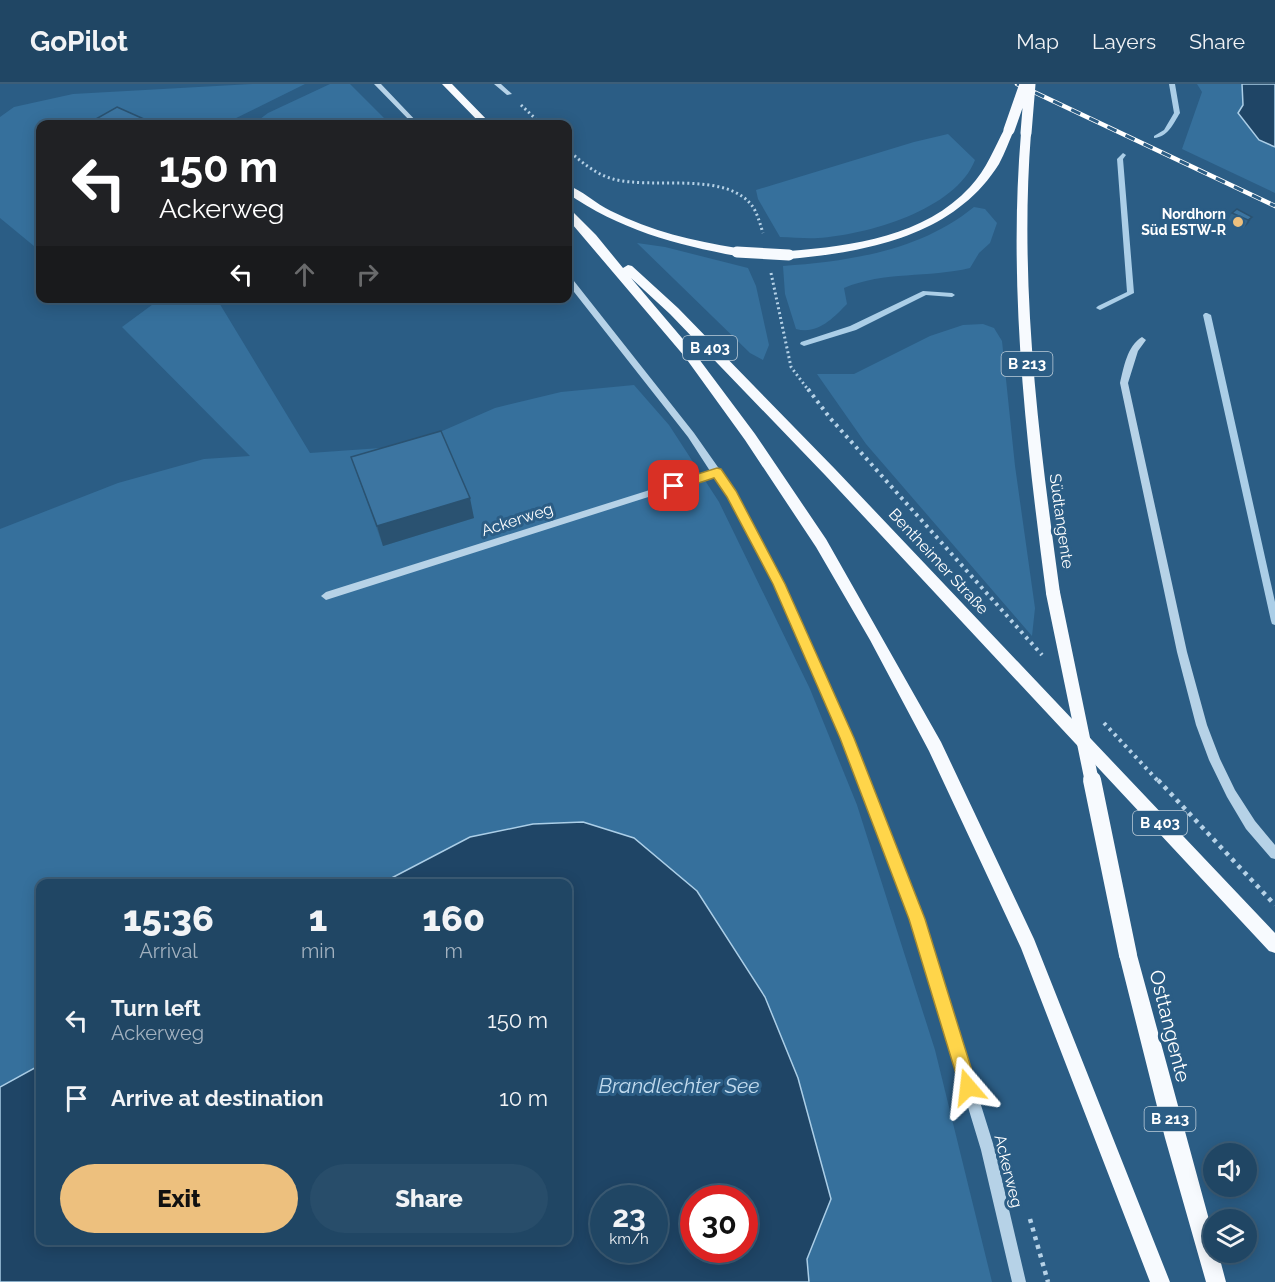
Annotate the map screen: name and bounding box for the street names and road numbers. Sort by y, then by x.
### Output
road number: B 403 [683,336,737,360]
road number: B 213 [1002,352,1052,376]
street label: Südtangente [1045,472,1078,570]
street label: Ackerweg [479,499,555,540]
street label: Bentheimer Straße [885,504,993,618]
road number: B 403 [1133,811,1187,835]
street label: Osttangente [1144,968,1196,1085]
road number: B 213 [1144,1107,1196,1131]
street label: Ackerweg [990,1133,1027,1210]

